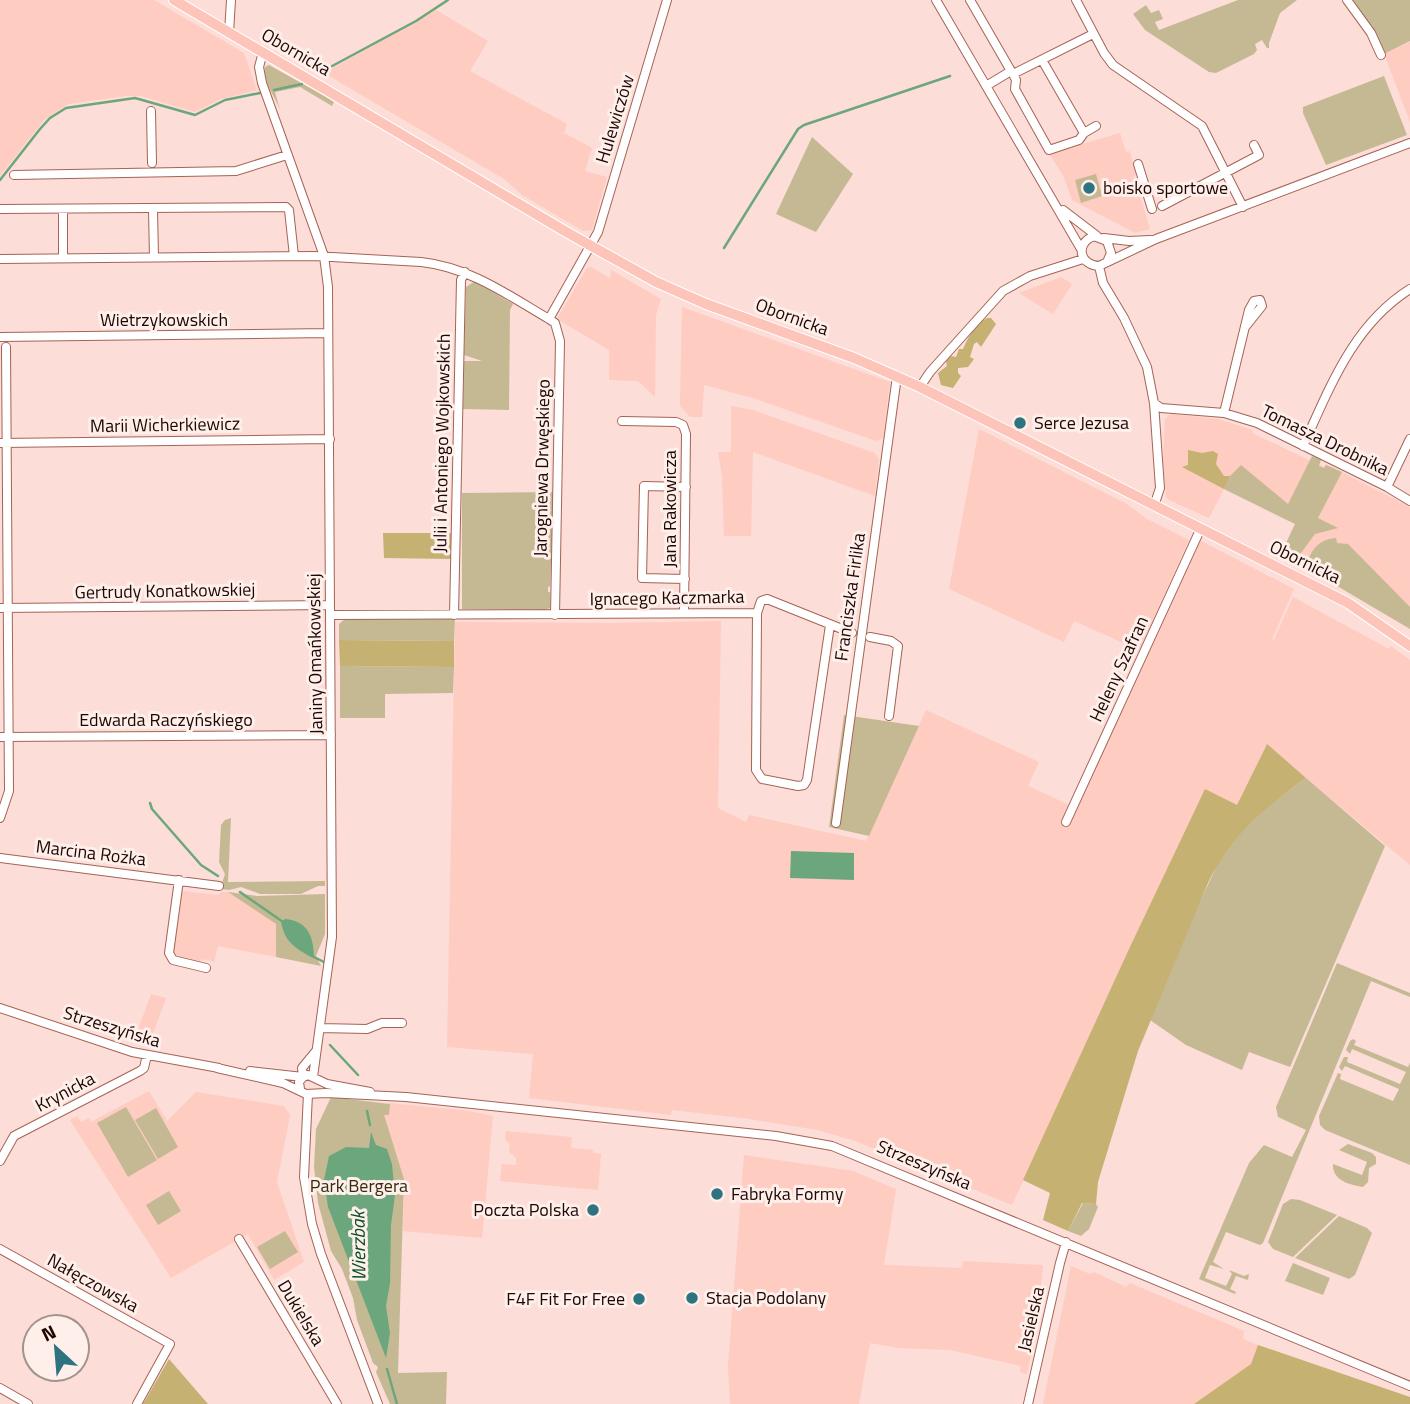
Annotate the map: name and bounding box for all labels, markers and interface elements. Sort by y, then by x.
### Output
street label: Obornicka [257,21,336,82]
street label: Hulewiczów [588,71,641,167]
place label: boisko sportowe [1103,174,1228,201]
marker: boisko sportowe [1081,180,1097,196]
street label: Obornicka [752,291,833,342]
street label: Wietrzykowskich [100,306,228,333]
street label: Julii i Antoniego Wojkowskich [426,333,457,553]
street label: Jarogniewa Drwęskiego [526,379,557,557]
street label: Tomasza Drobnika [1257,397,1393,482]
place label: Serce Jezusa [1034,409,1129,436]
street label: Marii Wicherkiewicz [90,410,240,439]
marker: Serce Jezusa [1012,415,1028,431]
street label: Jana Rakowicza [656,450,683,568]
street label: Franciszka Firlika [827,531,872,663]
street label: Obornicka [1265,533,1345,590]
street label: Janiny Omańkowskiej [300,573,329,735]
street label: Gertrudy Konatkowskiej [74,575,256,606]
street label: Ignacego Kaczmarka [589,583,745,612]
street label: Heleny Szafran [1082,611,1155,726]
street label: Edwarda Raczyńskiego [79,706,253,733]
street label: Marcina Rożka [34,832,148,873]
street label: Strzeszyńska [60,999,164,1054]
street label: Krynicka [30,1065,99,1119]
street label: Strzeszyńska [873,1133,976,1197]
park label: Park Bergera [310,1172,408,1199]
place label: Fabryka Formy [731,1180,844,1207]
marker: Fabryka Formy [709,1186,725,1202]
place label: Poczta Polska [473,1196,579,1223]
marker: Poczta Polska [585,1202,601,1218]
water label: Wierzbak [342,1208,373,1281]
street label: Nałęczowska [43,1246,144,1319]
street label: Dukielska [271,1275,332,1351]
place label: Stacja Podolany [706,1284,827,1311]
street label: Jasielska [1010,1284,1051,1354]
place label: F4F Fit For Free [506,1285,625,1312]
marker: Stacja Podolany [684,1290,700,1306]
marker: F4F Fit For Free [631,1291,647,1307]
north arrow [21,1313,91,1383]
text: N [36,1316,61,1348]

